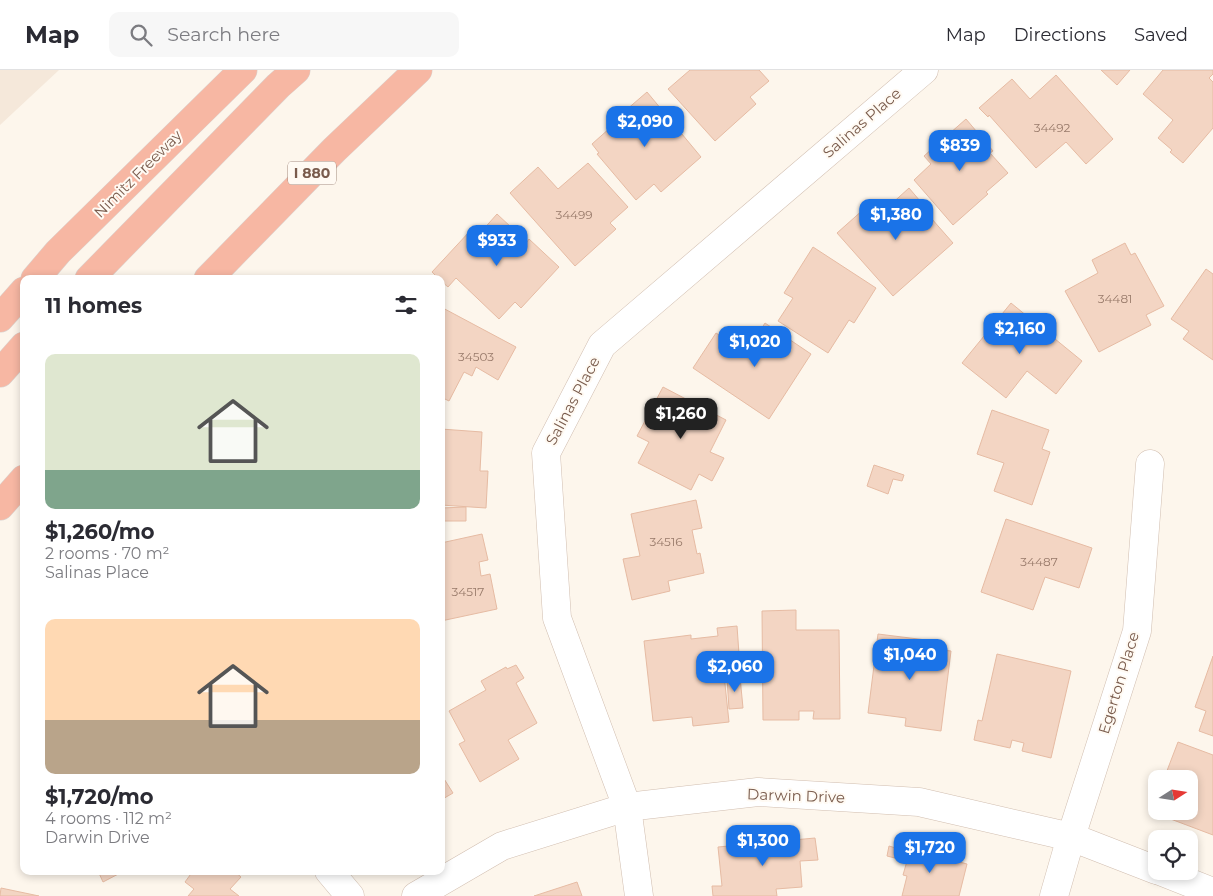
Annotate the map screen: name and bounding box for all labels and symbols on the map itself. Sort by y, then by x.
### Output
street label: Salinas Place [819,83,905,162]
pin: $2,090 [604,106,686,148]
house number: 34492 [1034,120,1071,135]
street label: Nimitz Freeway [90,125,186,222]
pin: $839 [930,129,990,172]
road number: I 880 [288,162,336,185]
pin: $1,380 [855,198,937,241]
house number: 34499 [555,207,593,222]
pin: $933 [467,224,527,267]
house number: 34481 [1098,291,1132,306]
pin: $2,160 [979,312,1061,355]
pin: $1,020 [714,326,796,368]
house number: 34503 [458,349,494,364]
street label: Salinas Place [541,353,604,448]
pin: $1,260 [640,398,722,440]
house number: 34516 [649,534,683,549]
house number: 34487 [1020,554,1058,569]
house number: 34517 [452,584,484,599]
street label: Egerton Place [1094,629,1143,736]
pin: $1,040 [869,638,951,681]
pin: $2,060 [694,650,776,693]
north arrow [1148,770,1198,820]
street label: Darwin Drive [747,784,845,807]
pin: $1,300 [722,824,804,867]
pin: $1,720 [889,832,971,874]

